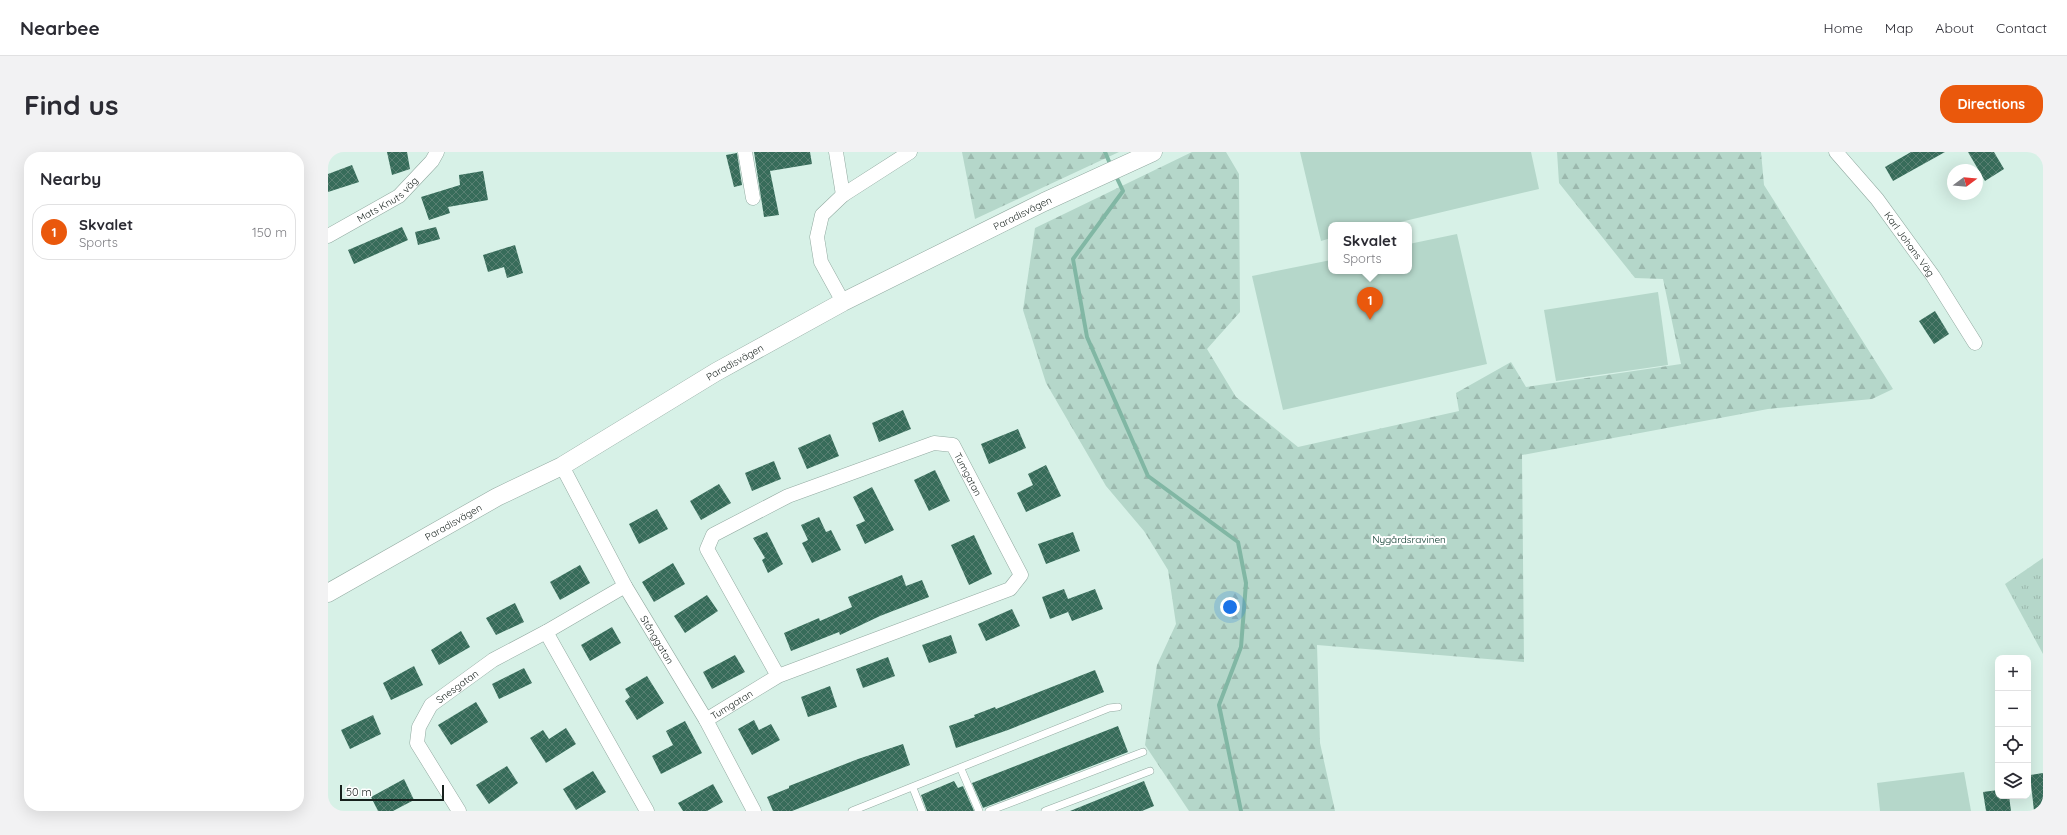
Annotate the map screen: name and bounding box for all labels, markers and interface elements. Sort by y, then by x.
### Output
text: Nearbee [20,16,100,40]
text: Home [1824,19,1863,37]
text: Map [1885,19,1913,37]
text: About [1935,19,1974,37]
text: Contact [1996,19,2047,37]
button: Directions [1940,85,2043,123]
text: Find us [24,87,118,122]
north arrow [1947,164,1983,200]
text: Nearby [40,168,101,189]
street label: Mats Knuts väg [355,174,421,225]
street label: Paradisvägen [991,193,1054,233]
street label: Karl Johans Väg [1881,209,1937,279]
text: Skvalet [79,215,133,234]
popup [1328,222,1412,274]
text: 1 [51,224,57,240]
text: 150 m [252,224,287,240]
text: Skvalet [1343,231,1397,250]
text: Sports [79,234,118,250]
text: Sports [1343,250,1382,266]
pin: 1 [1357,287,1383,320]
street label: Paradisvägen [704,341,766,383]
street label: Tumgatan [951,450,985,498]
street label: Paradisvägen [423,501,484,544]
park label: Nygårdsravinen [1372,533,1446,546]
your location [1220,597,1240,617]
street label: Stånggatan [637,613,677,666]
map controls [1995,655,2031,799]
button: + [1995,655,2031,691]
street label: Snesgatan [433,667,481,706]
street label: Tumgatan [708,687,755,723]
button: − [1995,691,2031,727]
button: locate [1995,727,2031,763]
button: layers [1995,763,2031,799]
scale bar [340,783,444,802]
text: 50 m [346,785,372,799]

